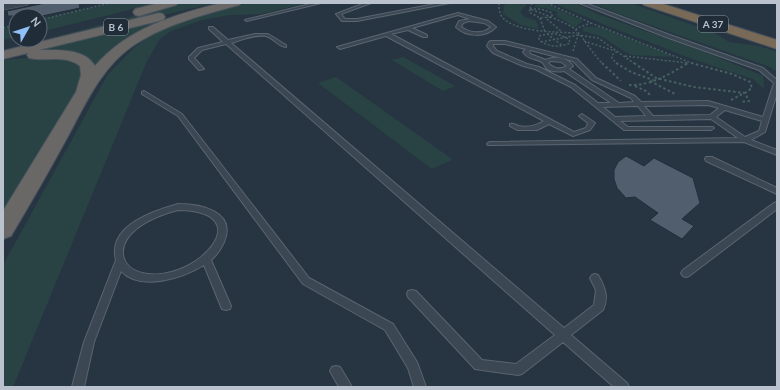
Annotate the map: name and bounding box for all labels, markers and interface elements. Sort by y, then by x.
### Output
north arrow [8,8,48,48]
text: N [28,14,44,29]
road number: A 37 [698,16,728,32]
road number: B 6 [104,19,128,35]

